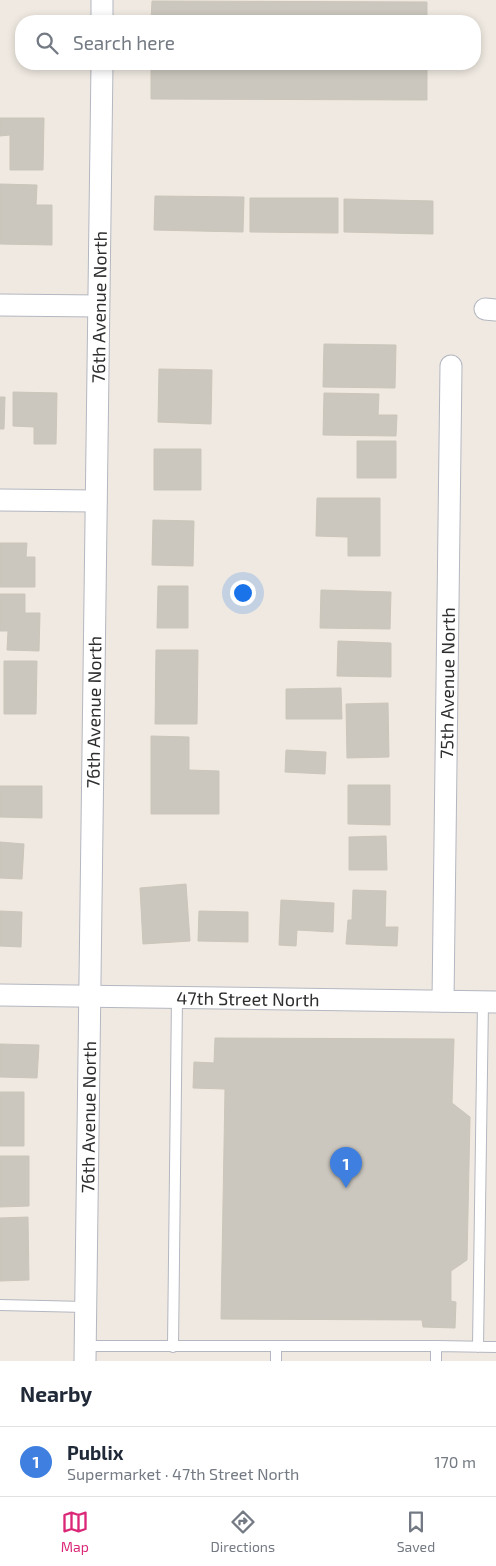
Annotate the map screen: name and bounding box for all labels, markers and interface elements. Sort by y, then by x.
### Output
search box [15,15,481,70]
icon: search [33,29,61,57]
text: Search here [73,31,175,54]
street label: 76th Avenue North [87,231,111,383]
your location [230,580,256,606]
street label: 75th Avenue North [435,607,459,759]
street label: 76th Avenue North [82,636,106,788]
street label: 47th Street North [176,986,320,1011]
street label: 76th Avenue North [76,1041,100,1193]
pin: 1 [330,1147,362,1188]
text: Nearby [20,1381,92,1406]
text: Publix [67,1441,124,1464]
text: 1 [33,1452,39,1471]
text: 170 m [434,1452,476,1471]
text: Supermarket · 47th Street North [67,1464,299,1483]
tab: Map [61,1508,89,1555]
tab: Directions [211,1508,275,1555]
tab: Saved [397,1508,435,1555]

